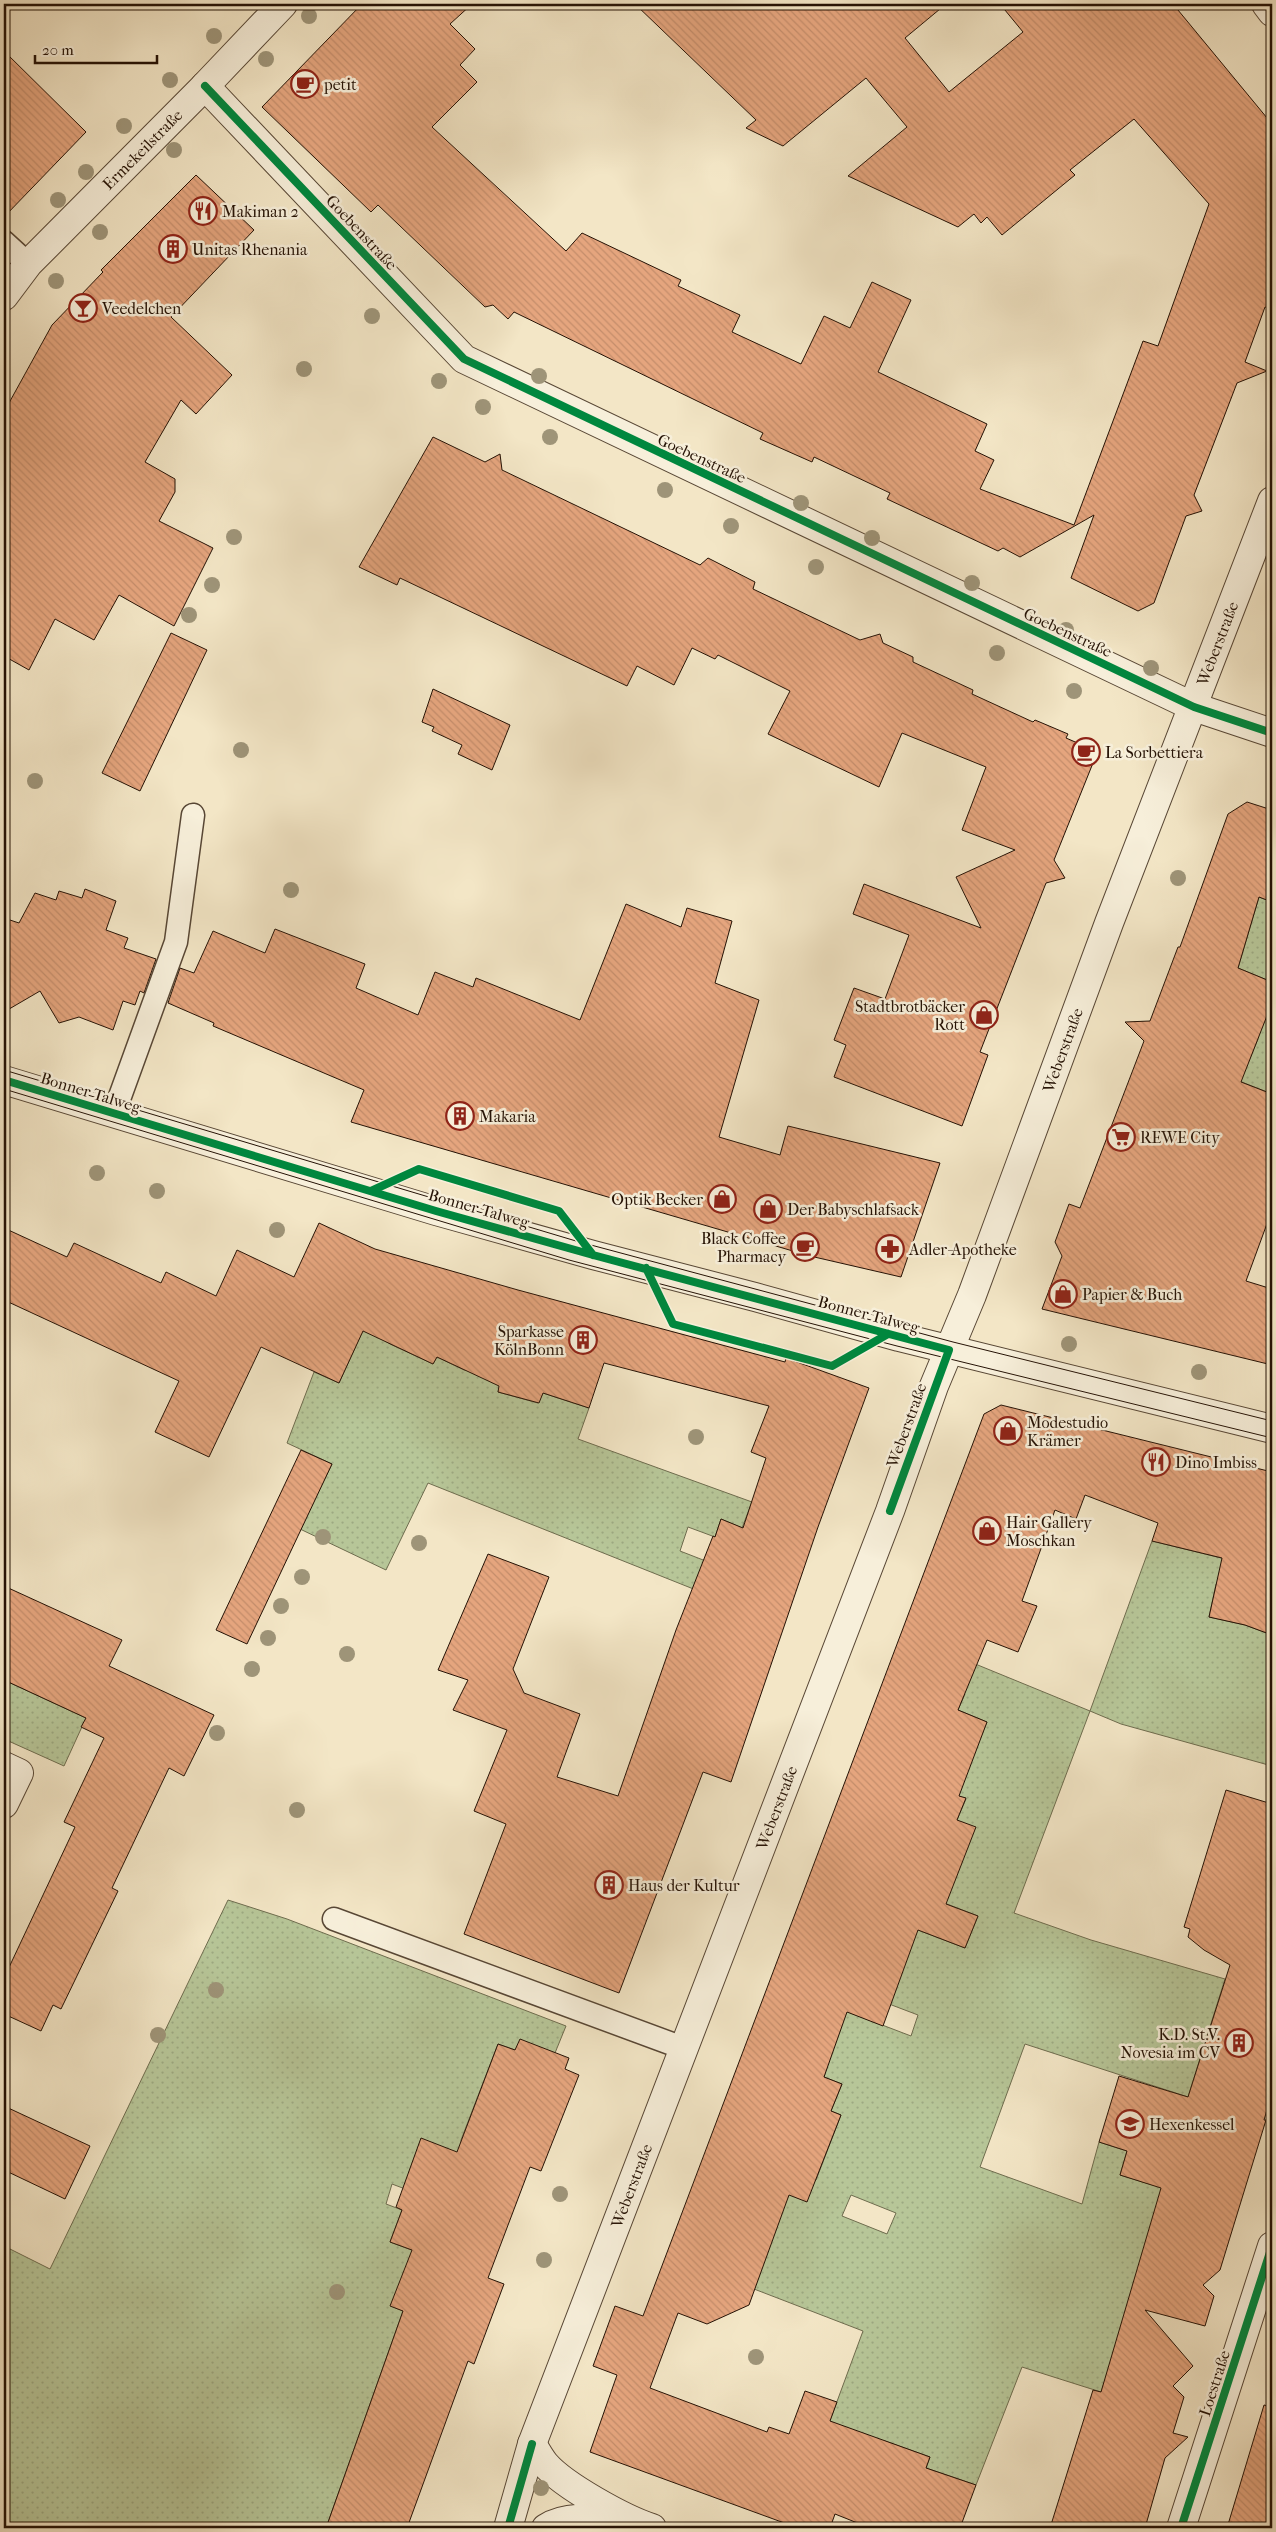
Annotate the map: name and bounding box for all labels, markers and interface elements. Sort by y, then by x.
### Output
scale bar [35,32,158,64]
text: 20 m [42,41,74,59]
cafe icon: petit [290,69,320,99]
place label: petit [323,75,357,94]
street label: Ermekeilstraße [99,105,187,194]
street label: Goebenstraße [322,191,401,274]
restaurant icon: Makiman 2 [188,196,218,226]
place label: Makiman 2 [222,202,299,221]
building icon: Unitas Rhenania [158,234,188,264]
place label: Unitas Rhenania [192,240,308,259]
bar icon: Veedelchen [68,293,98,323]
place label: Veedelchen [101,299,182,318]
street label: Goebenstraße [655,430,749,487]
street label: Weberstraße [1192,599,1242,689]
street label: Goebenstraße [1021,604,1115,661]
cafe icon: La Sorbettiera [1071,737,1101,767]
place label: La Sorbettiera [1105,743,1204,762]
place label: Stadtbrotbäcker Rott [855,997,965,1034]
shop icon: Stadtbrotbäcker Rott [969,1000,999,1030]
street label: Weberstraße [1038,1005,1087,1096]
street label: Bonner Talweg [38,1068,144,1117]
building icon: Makaria [445,1101,475,1131]
place label: Makaria [479,1107,536,1126]
supermarket icon: REWE City [1106,1122,1136,1152]
place label: REWE City [1140,1128,1220,1147]
shop icon: Optik Becker [707,1184,737,1214]
street label: Bonner Talweg [426,1185,532,1232]
place label: Optik Becker [611,1190,703,1209]
shop icon: Der Babyschlafsack [753,1194,783,1224]
place label: Der Babyschlafsack [787,1200,920,1219]
place label: Black Coffee Pharmacy [701,1229,786,1266]
cafe icon: Black Coffee Pharmacy [790,1232,820,1262]
pharmacy icon: Adler-Apotheke [875,1234,905,1264]
place label: Adler-Apotheke [908,1240,1017,1259]
shop icon: Papier & Buch [1048,1279,1078,1309]
place label: Papier & Buch [1082,1285,1182,1304]
street label: Bonner Talweg [816,1292,922,1337]
place label: Sparkasse KölnBonn [494,1322,565,1359]
building icon: Sparkasse KölnBonn [568,1325,598,1355]
street label: Weberstraße [882,1380,931,1471]
place label: Modestudio Krämer [1027,1413,1108,1450]
shop icon: Modestudio Krämer [993,1416,1023,1446]
restaurant icon: Dino Imbiss [1141,1447,1171,1477]
place label: Dino Imbiss [1175,1453,1257,1472]
place label: Hair Gallery Moschkan [1006,1513,1092,1550]
shop icon: Hair Gallery Moschkan [972,1516,1002,1546]
street label: Weberstraße [752,1763,801,1853]
building icon: Haus der Kultur [594,1870,624,1900]
place label: Haus der Kultur [628,1876,740,1895]
place label: K.D. St.V. Novesia im CV [1121,2025,1221,2062]
building icon: K.D. St.V. Novesia im CV [1224,2028,1254,2058]
school or university icon: Hexenkessel [1115,2109,1145,2139]
place label: Hexenkessel [1149,2115,1235,2134]
street label: Weberstraße [607,2141,656,2231]
street label: Loestraße [1195,2348,1234,2419]

